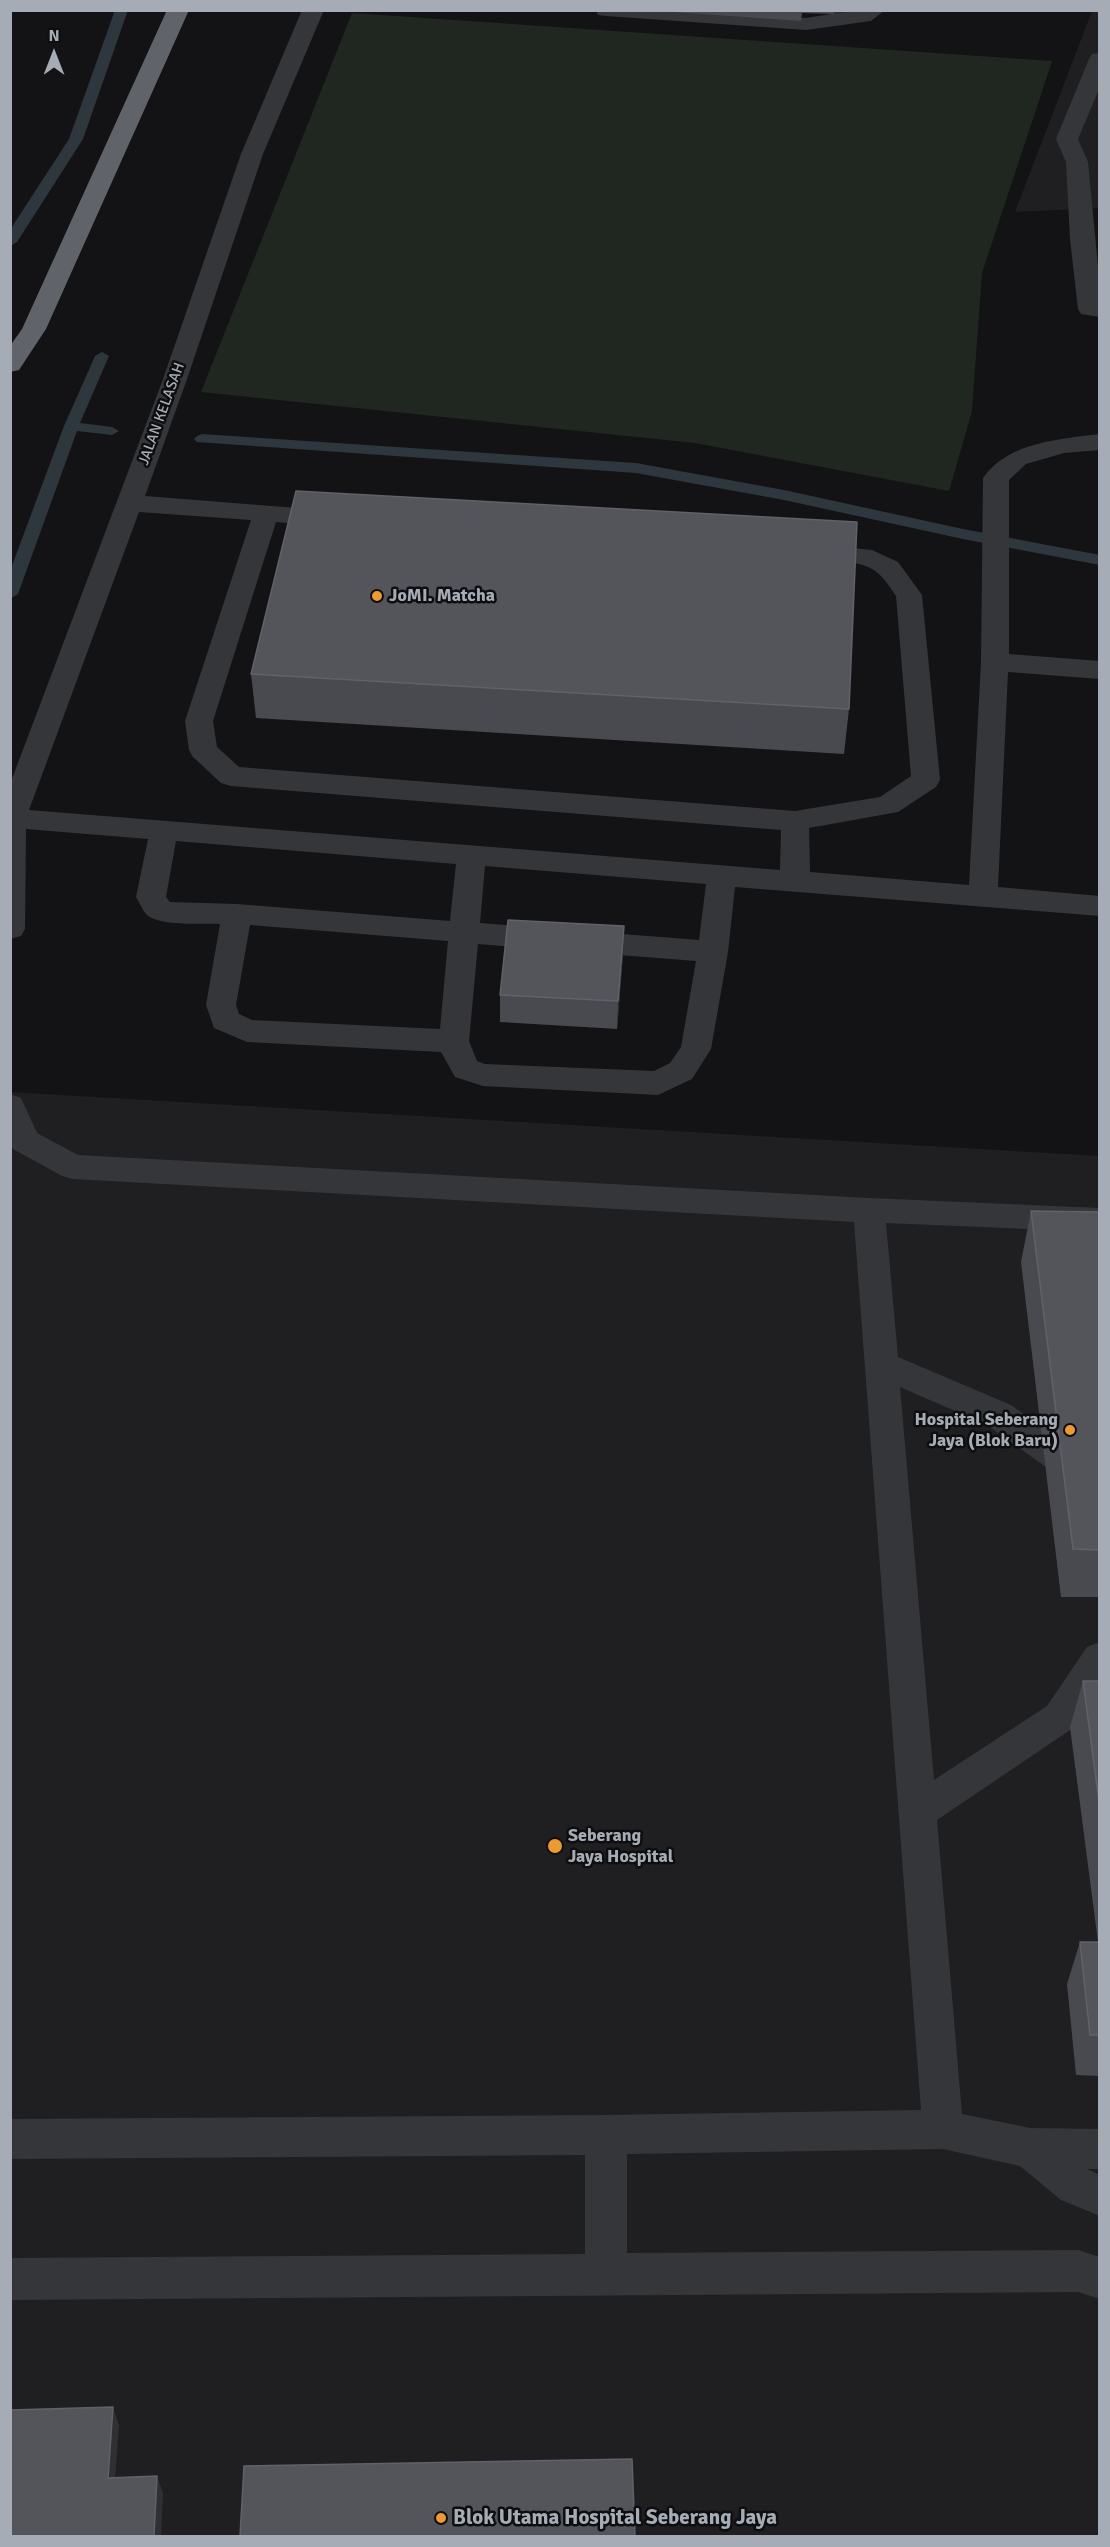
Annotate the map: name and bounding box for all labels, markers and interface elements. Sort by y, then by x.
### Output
north arrow [24,24,84,84]
text: N [48,26,60,46]
street label: JALAN KELASAH [135,360,189,468]
place label: JoMI. Matcha [389,585,495,607]
marker: JoMI. Matcha [370,589,384,603]
place label: Hospital Seberang Jaya (Blok Baru) [915,1409,1058,1452]
marker: Hospital Seberang Jaya (Blok Baru) [1063,1423,1077,1437]
place label: Seberang Jaya Hospital [568,1825,673,1868]
marker: Seberang Jaya Hospital [546,1837,564,1855]
place label: Blok Utama Hospital Seberang Jaya [453,2505,777,2531]
marker: Blok Utama Hospital Seberang Jaya [434,2511,448,2525]

